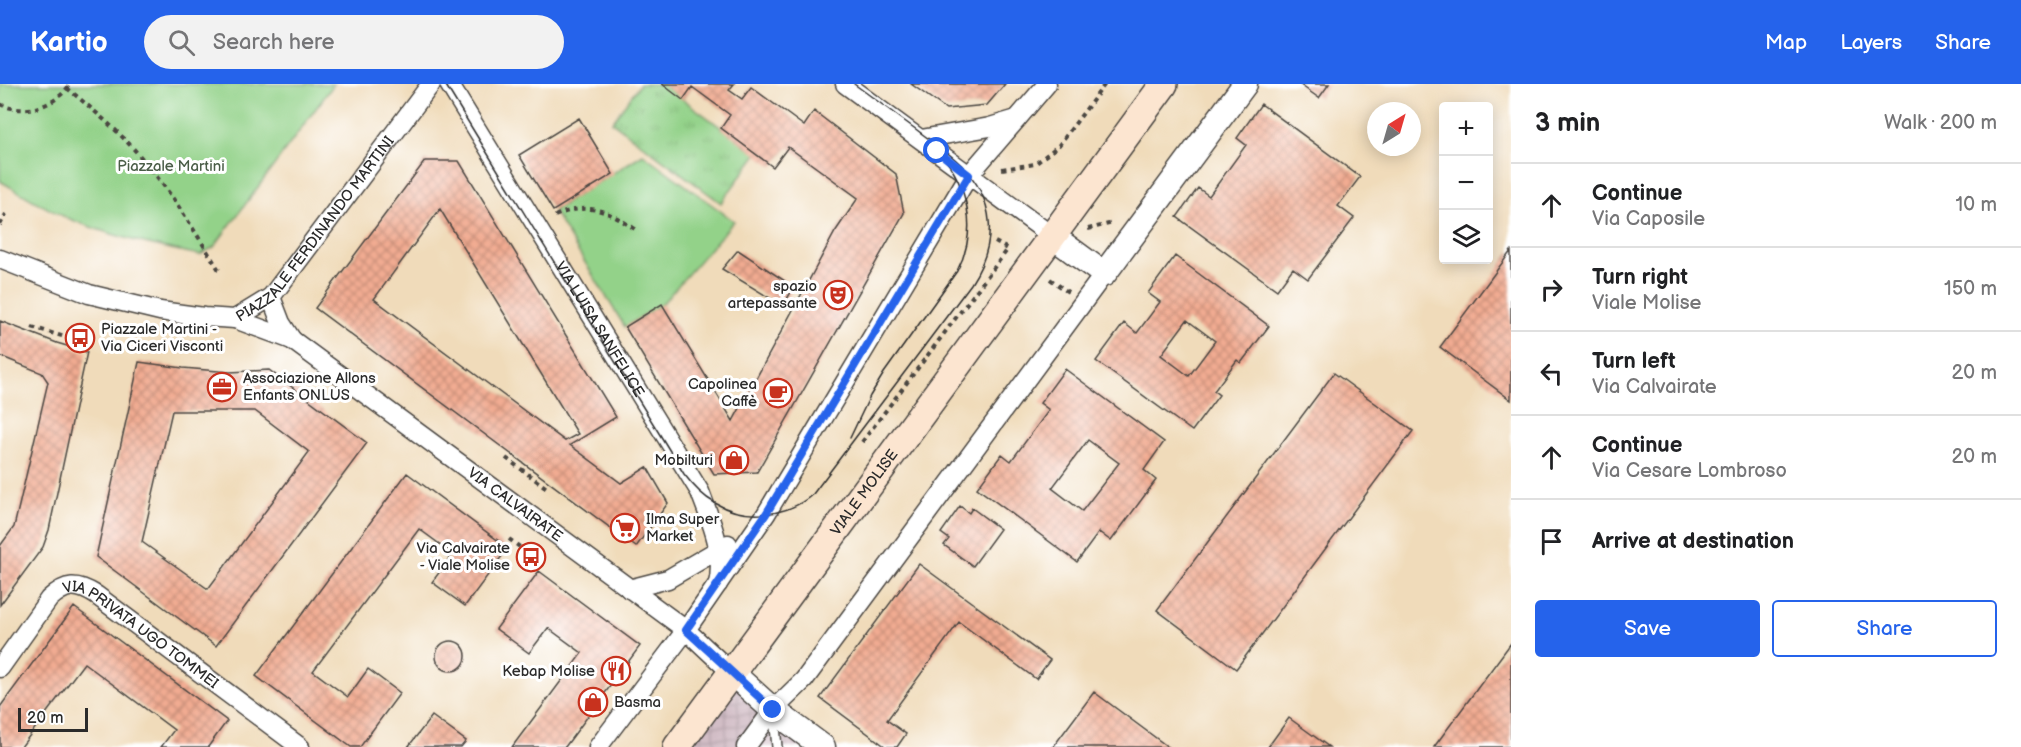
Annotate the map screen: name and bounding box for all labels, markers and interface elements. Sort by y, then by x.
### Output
search box [144,15,564,69]
text: Kartio [30,26,108,59]
icon: search [165,26,198,59]
text: Search here [213,29,335,56]
text: Map [1765,30,1807,55]
text: Layers [1840,30,1902,55]
text: Share [1935,30,1991,55]
north arrow [1367,102,1421,156]
map controls [1439,102,1493,264]
button: + [1439,102,1493,156]
text: 3 min [1535,108,1600,139]
text: Walk · 200 m [1884,111,1997,135]
street label: PIAZZALE FERDINANDO MARTINI [232,132,399,326]
route start [923,137,949,163]
button: − [1439,156,1493,210]
park label: Piazzale Martini [117,157,225,176]
text: Continue [1592,180,1682,207]
icon: ahead [1535,189,1568,222]
text: 10 m [1956,193,1997,217]
text: Via Caposile [1592,207,1705,231]
button: layers [1439,210,1493,264]
street label: VIA LUISA SANFELICE [551,258,648,401]
text: Turn right [1592,264,1688,291]
icon: right [1535,273,1568,306]
place label: spazio artepassante [728,277,817,313]
text: 150 m [1944,277,1997,301]
theatre icon: spazio artepassante [822,279,854,311]
text: Viale Molise [1592,291,1701,315]
place label: Piazzale Martini - Via Ciceri Visconti [101,320,223,356]
bus stop icon: Piazzale Martini - Via Ciceri Visconti [64,322,96,354]
text: Turn left [1592,348,1676,375]
icon: left [1535,357,1568,390]
text: 20 m [1952,361,1997,385]
place label: Associazione Allons Enfants ONLUS [243,369,376,405]
office icon: Associazione Allons Enfants ONLUS [206,371,238,403]
place label: Capolinea Caffè [688,375,757,411]
text: Via Calvairate [1592,375,1717,399]
cafe icon: Capolinea Caffè [762,377,794,409]
text: Continue [1592,432,1682,459]
icon: ahead [1535,441,1568,474]
shop icon: Mobilturi [718,444,750,476]
text: 20 m [1952,445,1997,469]
street label: VIALE MOLISE [827,446,902,539]
place label: Mobilturi [654,451,713,470]
text: Via Cesare Lombroso [1592,459,1787,483]
street label: VIA CALVAIRATE [464,463,566,546]
place label: Ilma Super Market [646,510,720,546]
supermarket icon: Ilma Super Market [609,512,641,544]
icon: arrive [1535,525,1568,558]
text: Arrive at destination [1592,528,1794,555]
place label: Via Calvairate - Viale Molise [416,539,510,575]
bus stop icon: Via Calvairate - Viale Molise [515,541,547,573]
street label: VIA PRIVATA UGO TOMMEI [61,577,222,693]
button: Save [1535,600,1760,657]
button: Share [1772,600,1997,657]
restaurant icon: Kebap Molise [600,655,632,687]
place label: Kebap Molise [502,662,595,681]
shop icon: Basma [577,686,609,718]
place label: Basma [614,693,661,712]
route end [759,696,785,722]
scale bar [18,705,88,732]
text: 20 m [27,709,63,728]

